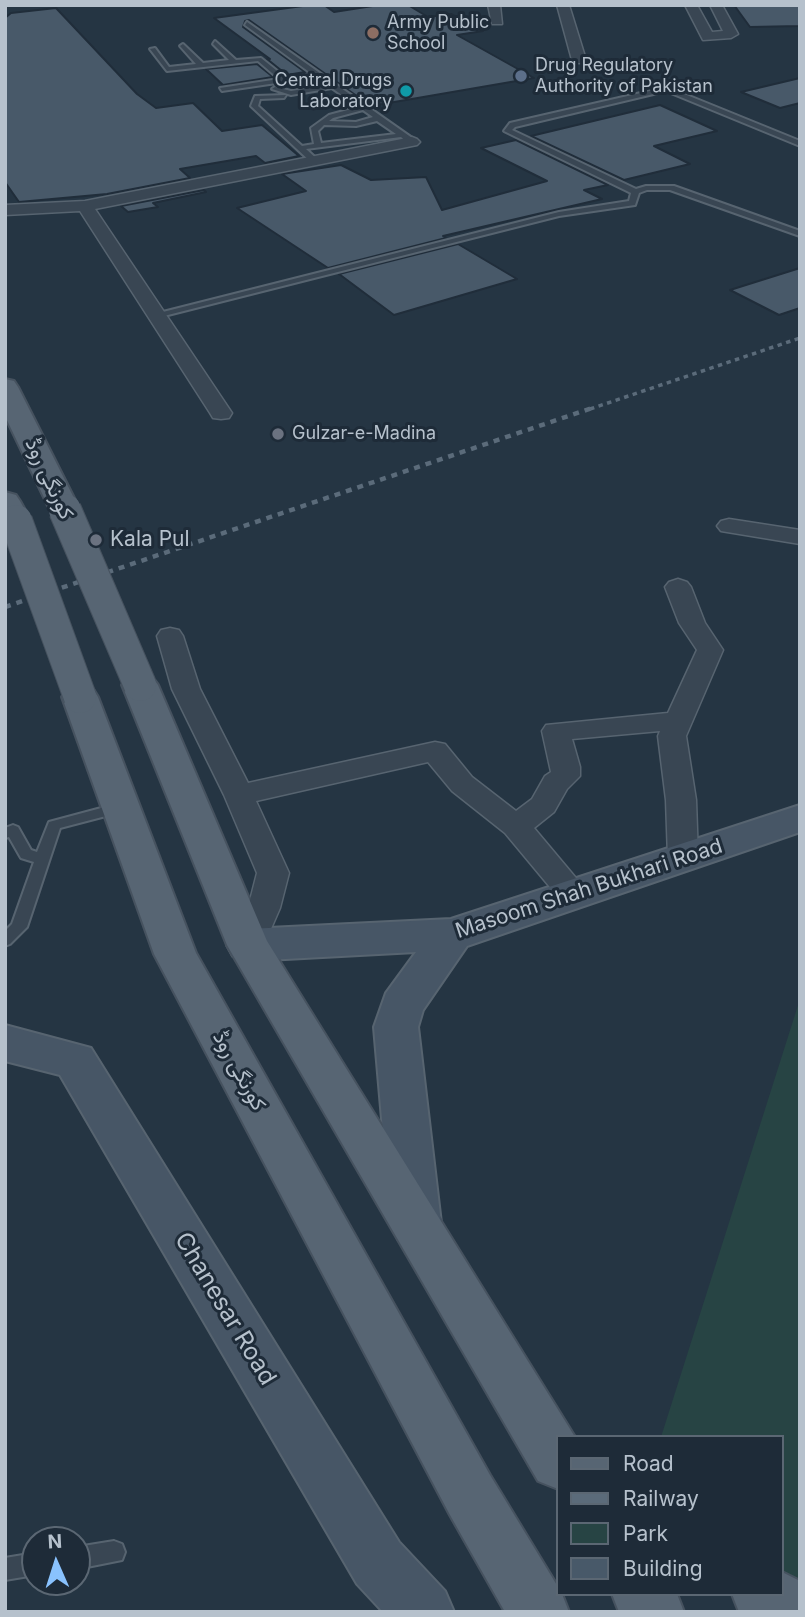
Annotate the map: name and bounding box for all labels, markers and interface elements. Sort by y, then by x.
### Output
place label: Army Public School [387,12,489,54]
marker: Army Public School [365,25,381,41]
place label: Drug Regulatory Authority of Pakistan [535,55,713,98]
marker: Drug Regulatory Authority of Pakistan [513,68,529,84]
place label: Central Drugs Laboratory [275,70,392,112]
marker: Central Drugs Laboratory [398,83,414,99]
place label: Gulzar-e-Madina [292,423,436,445]
marker: Gulzar-e-Madina [270,426,286,442]
street label: کورنگی روڈ [19,434,79,524]
place label: Kala Pul [110,527,190,553]
marker: Kala Pul [88,532,104,548]
street label: Masoom Shah Bukhari Road [452,834,726,944]
street label: کورنگی روڈ [207,1027,271,1115]
street label: Chanesar Road [168,1227,282,1391]
legend [556,1435,784,1596]
text: Road [623,1451,674,1476]
text: Railway [623,1486,699,1511]
text: Park [623,1521,668,1546]
north arrow [21,1526,91,1596]
text: N [47,1530,63,1553]
text: Building [623,1556,703,1581]

